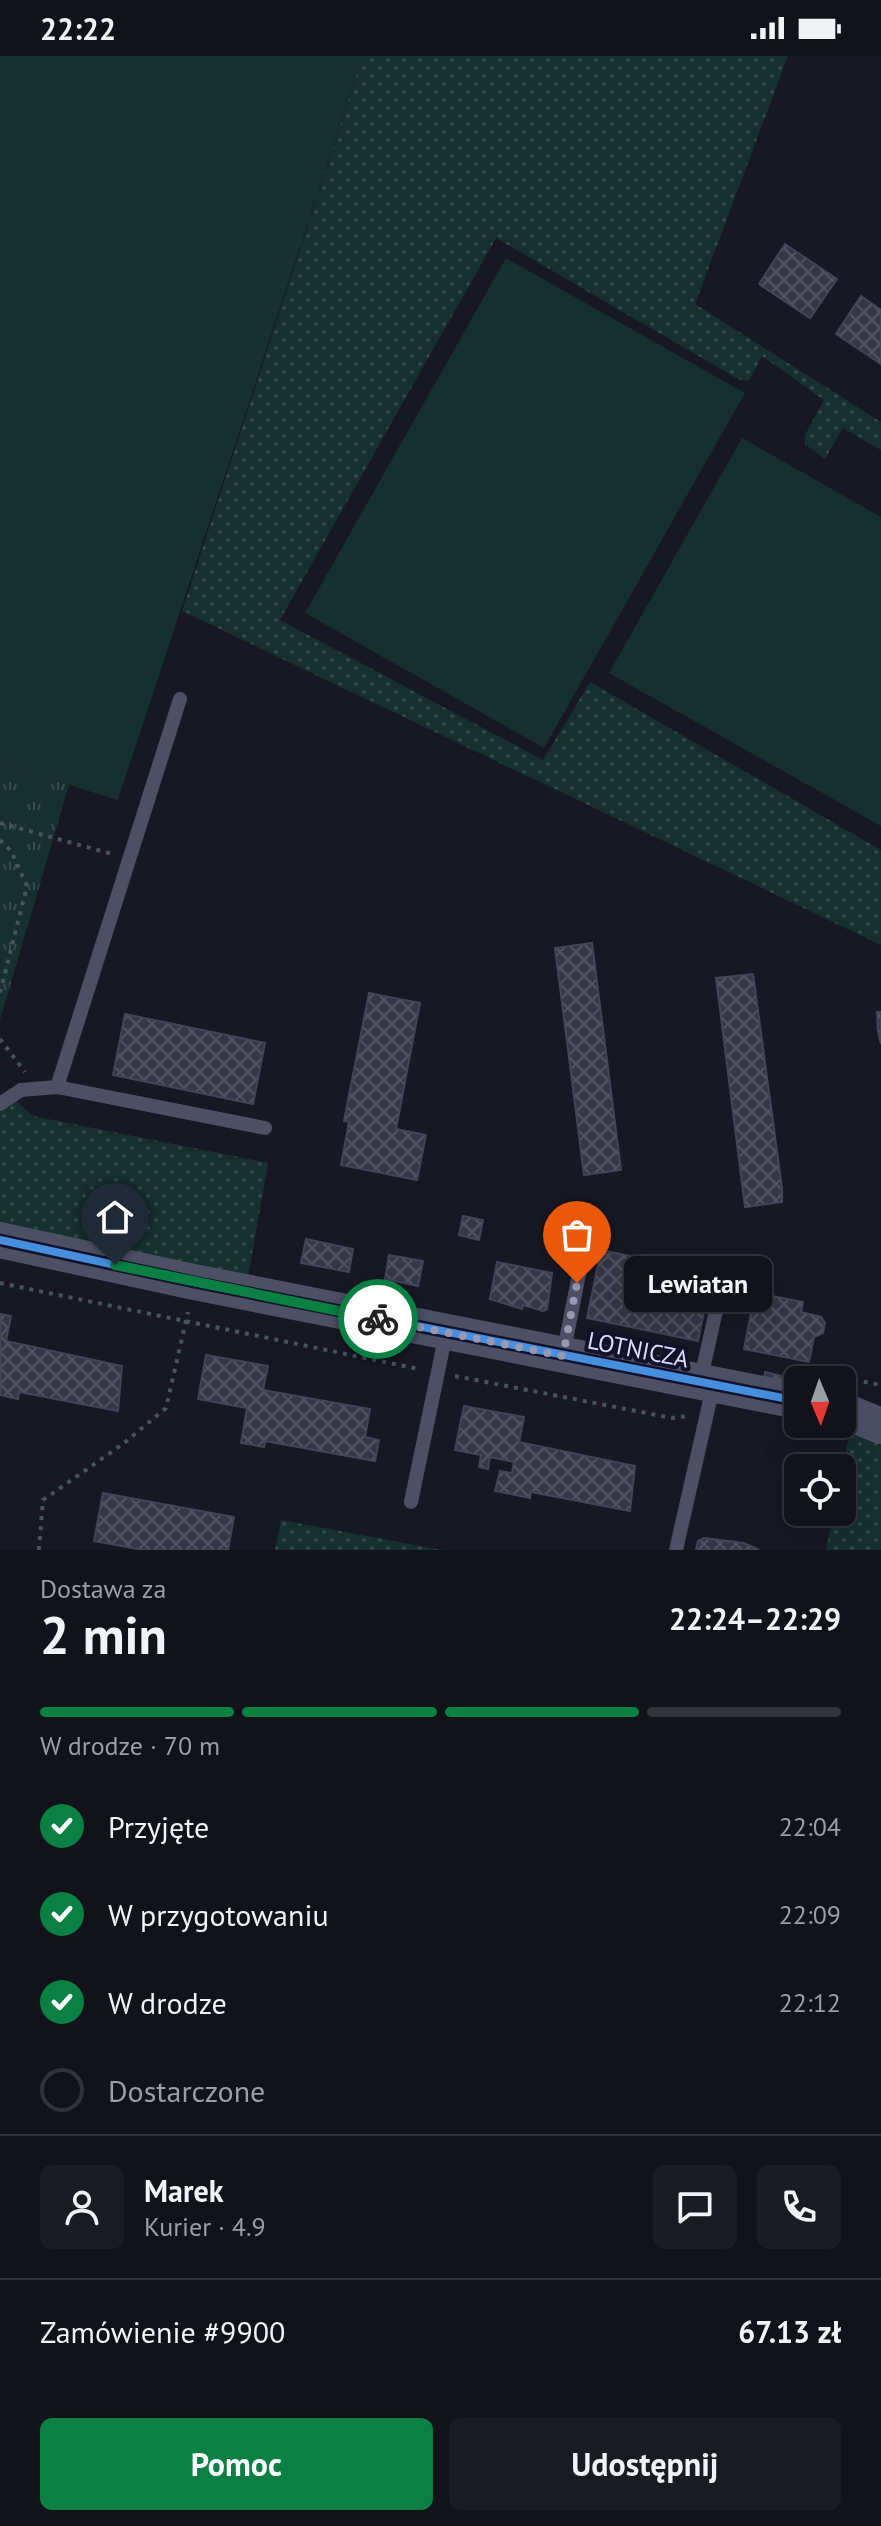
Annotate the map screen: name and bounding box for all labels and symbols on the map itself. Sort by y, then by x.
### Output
pin [81,1183,149,1265]
pin [543,1201,611,1283]
callout: Lewiatan [625,1255,773,1311]
courier [338,1279,418,1359]
street label: LOTNICZA [585,1325,691,1374]
north arrow [784,1366,856,1438]

